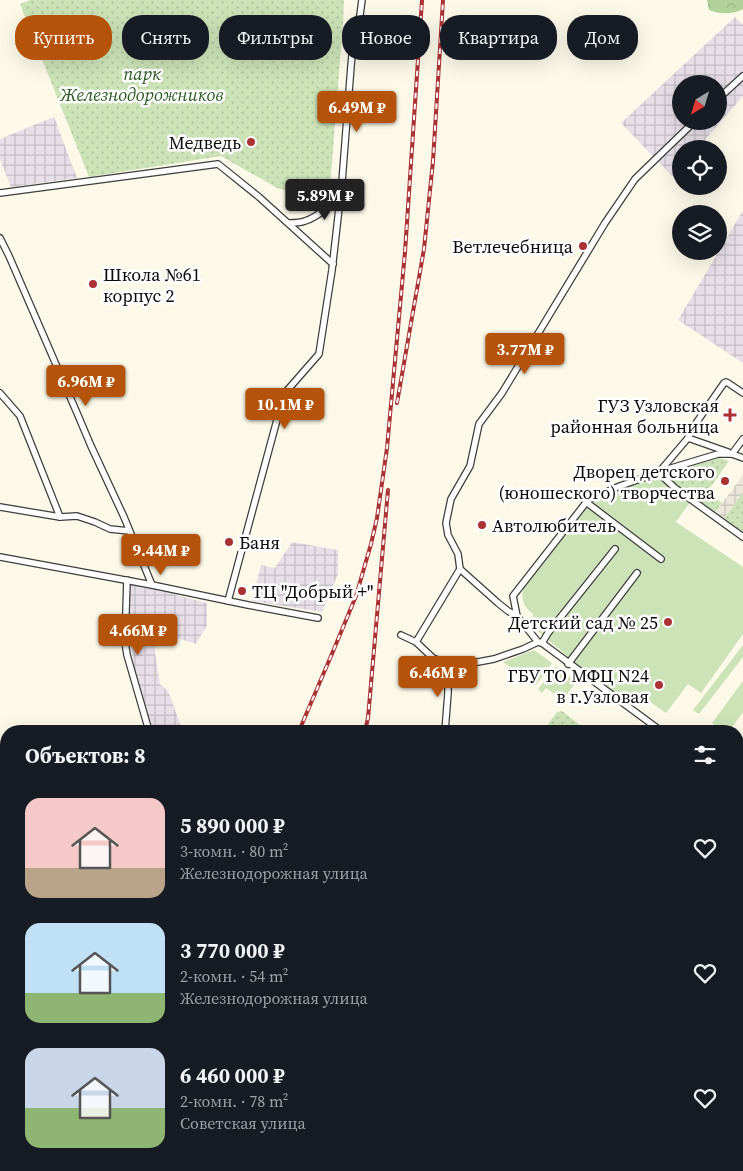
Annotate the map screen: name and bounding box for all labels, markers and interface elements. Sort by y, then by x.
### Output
chip: Купить [15,15,112,60]
chip: Снять [122,15,209,60]
chip: Фильтры [219,15,332,60]
chip: Новое [342,15,430,60]
chip: Квартира [440,15,557,60]
chip: Дом [567,15,638,60]
park label: парк Железнодорожников [59,61,224,107]
north arrow [672,75,728,130]
map controls [672,75,727,260]
pin: 6.49M ₽ [311,90,403,133]
text: 6.49M ₽ [328,96,386,118]
place label: Медведь [169,130,241,155]
marker: Медведь [245,136,257,148]
button: locate [672,140,727,195]
pin: 5.89M ₽ [279,178,371,221]
text: 5.89M ₽ [296,184,354,206]
button: layers [672,205,727,260]
place label: Ветлечебница [452,234,574,259]
marker: Ветлечебница [577,240,589,252]
place label: Школа №61 корпус 2 [103,262,201,308]
marker: Школа №61 корпус 2 [87,278,99,290]
pin: 3.77M ₽ [479,332,571,375]
text: 3.77M ₽ [496,338,554,360]
pin: 6.96M ₽ [40,364,132,407]
text: 6.96M ₽ [57,370,115,392]
pin: 10.1M ₽ [239,388,331,430]
text: 10.1M ₽ [256,393,314,415]
place label: ГУЗ Узловская районная больница [550,393,720,439]
marker: ГУЗ Узловская районная больница [723,408,737,422]
place label: Дворец детского (юношеского) творчества [499,459,716,505]
marker: Дворец детского (юношеского) творчества [719,475,731,487]
place label: Автолюбитель [492,513,616,538]
marker: Автолюбитель [476,519,488,531]
place label: Баня [239,530,280,555]
pin: 9.44M ₽ [115,534,207,576]
marker: Баня [223,536,235,548]
text: 9.44M ₽ [132,539,190,561]
place label: ТЦ "Добрый +" [252,579,374,604]
marker: ТЦ "Добрый +" [236,585,248,597]
place label: Детский сад № 25 [508,610,658,635]
pin: 4.66M ₽ [92,614,184,656]
marker: Детский сад № 25 [662,616,674,628]
text: 4.66M ₽ [109,619,167,641]
pin: 6.46M ₽ [392,656,484,698]
text: 6.46M ₽ [409,661,467,683]
place label: ГБУ ТО МФЦ N24 в г.Узловая [507,663,649,709]
marker: ГБУ ТО МФЦ N24 в г.Узловая [653,679,665,691]
text: Объектов: 8 [25,741,146,770]
icon: filters [691,741,719,769]
text: 5 890 000 ₽ [180,811,285,840]
icon: home [65,818,125,878]
icon: heart [691,834,719,862]
text: 3-комн. · 80 m² [180,840,288,862]
text: Железнодорожная улица [180,862,368,884]
text: 3 770 000 ₽ [180,936,285,965]
icon: home [65,943,125,1003]
icon: heart [691,959,719,987]
text: 2-комн. · 54 m² [180,965,288,987]
text: Железнодорожная улица [180,987,368,1009]
text: 6 460 000 ₽ [180,1061,285,1090]
icon: home [65,1068,125,1128]
icon: heart [691,1084,719,1112]
text: 2-комн. · 78 m² [180,1090,288,1112]
text: Советская улица [180,1112,306,1134]

